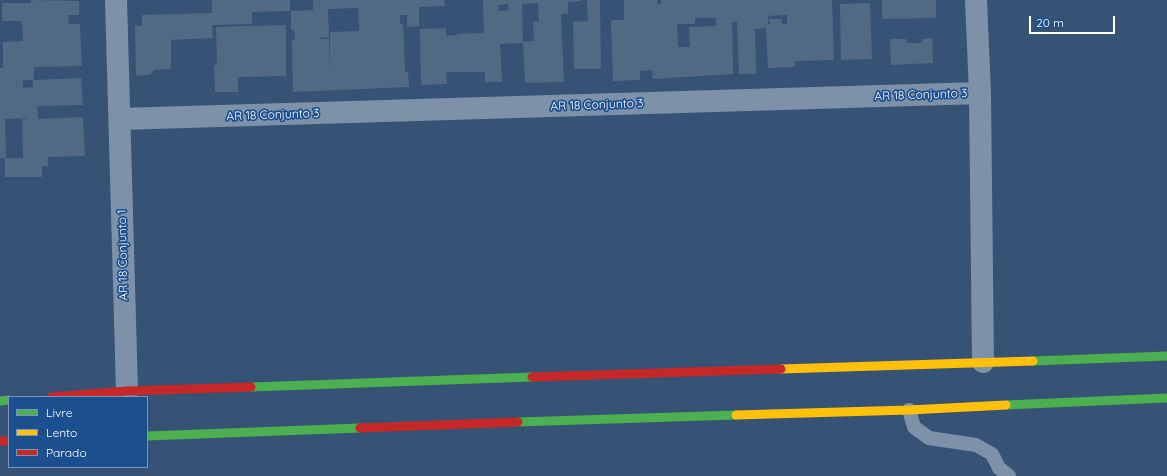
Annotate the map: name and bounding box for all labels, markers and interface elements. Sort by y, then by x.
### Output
scale bar [1031,8,1117,34]
text: 20 m [1036,15,1064,30]
street label: AR 18 Conjunto 3 [874,86,968,104]
street label: AR 18 Conjunto 3 [550,96,644,114]
street label: AR 18 Conjunto 3 [226,106,320,124]
street label: AR 18 Conjunto 1 [115,209,131,301]
legend [8,396,148,468]
text: Livre [46,405,72,420]
text: Lento [46,425,77,440]
text: Parado [46,445,87,460]

